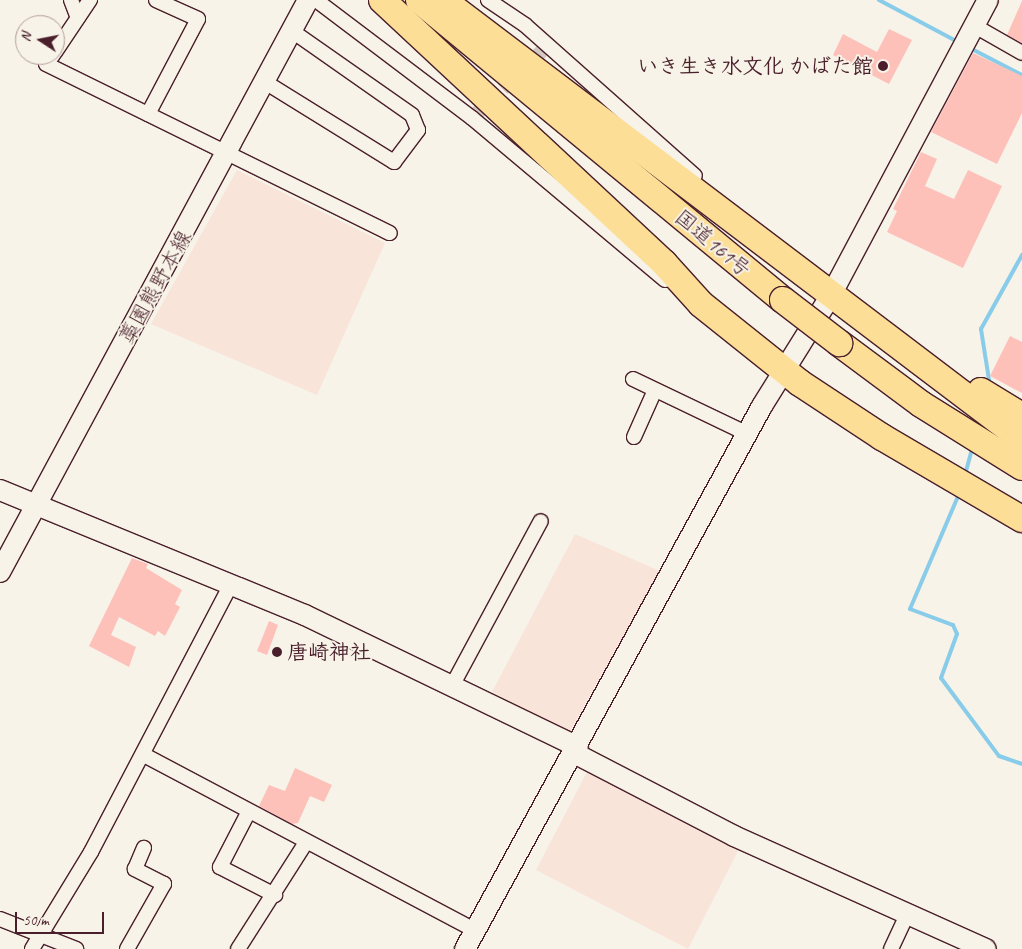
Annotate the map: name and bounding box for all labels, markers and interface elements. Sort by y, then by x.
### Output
north arrow [15,15,65,65]
text: N [17,31,35,43]
place label: いき生き水文化 かばた館 [637,53,873,79]
marker: いき生き水文化 かばた館 [877,60,889,72]
street label: 国道161号 [670,204,756,282]
street label: 藁園熊野本線 [113,226,197,348]
place label: 唐崎神社 [287,639,371,665]
marker: 唐崎神社 [271,646,283,658]
scale bar [18,902,106,934]
text: 50 m [23,911,49,930]

